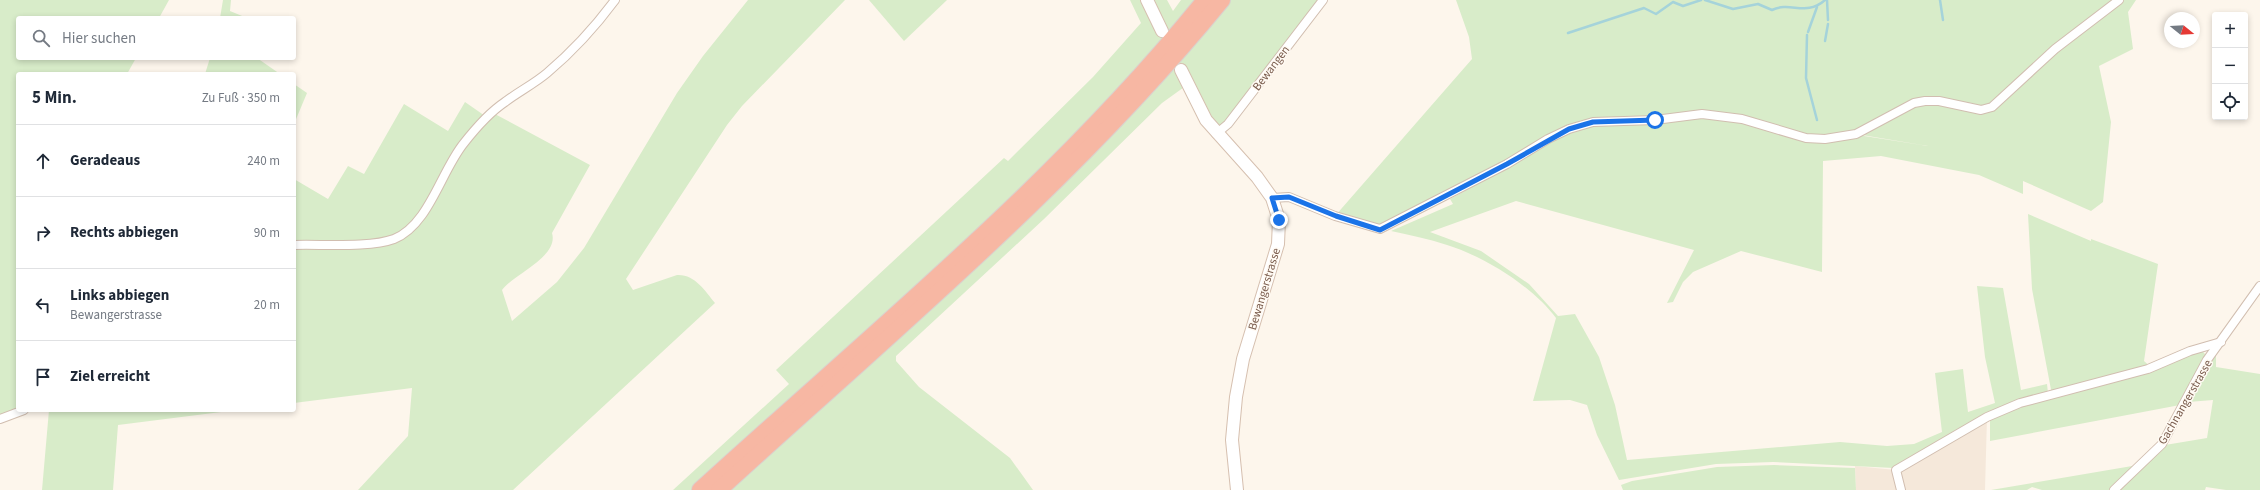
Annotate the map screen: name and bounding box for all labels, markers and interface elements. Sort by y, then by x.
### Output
north arrow [2164,12,2200,48]
map controls [2212,12,2248,120]
button: + [2212,12,2248,48]
search box [16,16,296,60]
icon: search [30,27,52,49]
text: Hier suchen [62,28,136,49]
street label: Bewangen [1249,42,1294,94]
button: − [2212,48,2248,84]
button: locate [2212,84,2248,120]
text: 5 Min. [32,86,77,110]
text: Zu Fuß · 350 m [202,89,280,107]
route start [1646,111,1664,129]
icon: ahead [32,150,54,172]
text: Geradeaus [70,150,140,171]
text: 240 m [247,152,280,170]
route end [1270,211,1288,229]
icon: right [32,222,54,244]
text: Rechts abbiegen [70,222,179,243]
text: 90 m [254,224,280,242]
street label: Bewangerstrasse [1244,246,1285,332]
text: Links abbiegen [70,285,169,306]
icon: left [32,294,54,316]
text: 20 m [254,296,280,314]
text: Bewangerstrasse [70,306,162,324]
street label: Gachnangerstrasse [2154,357,2217,448]
icon: arrive [32,366,54,388]
text: Ziel erreicht [70,366,150,387]

